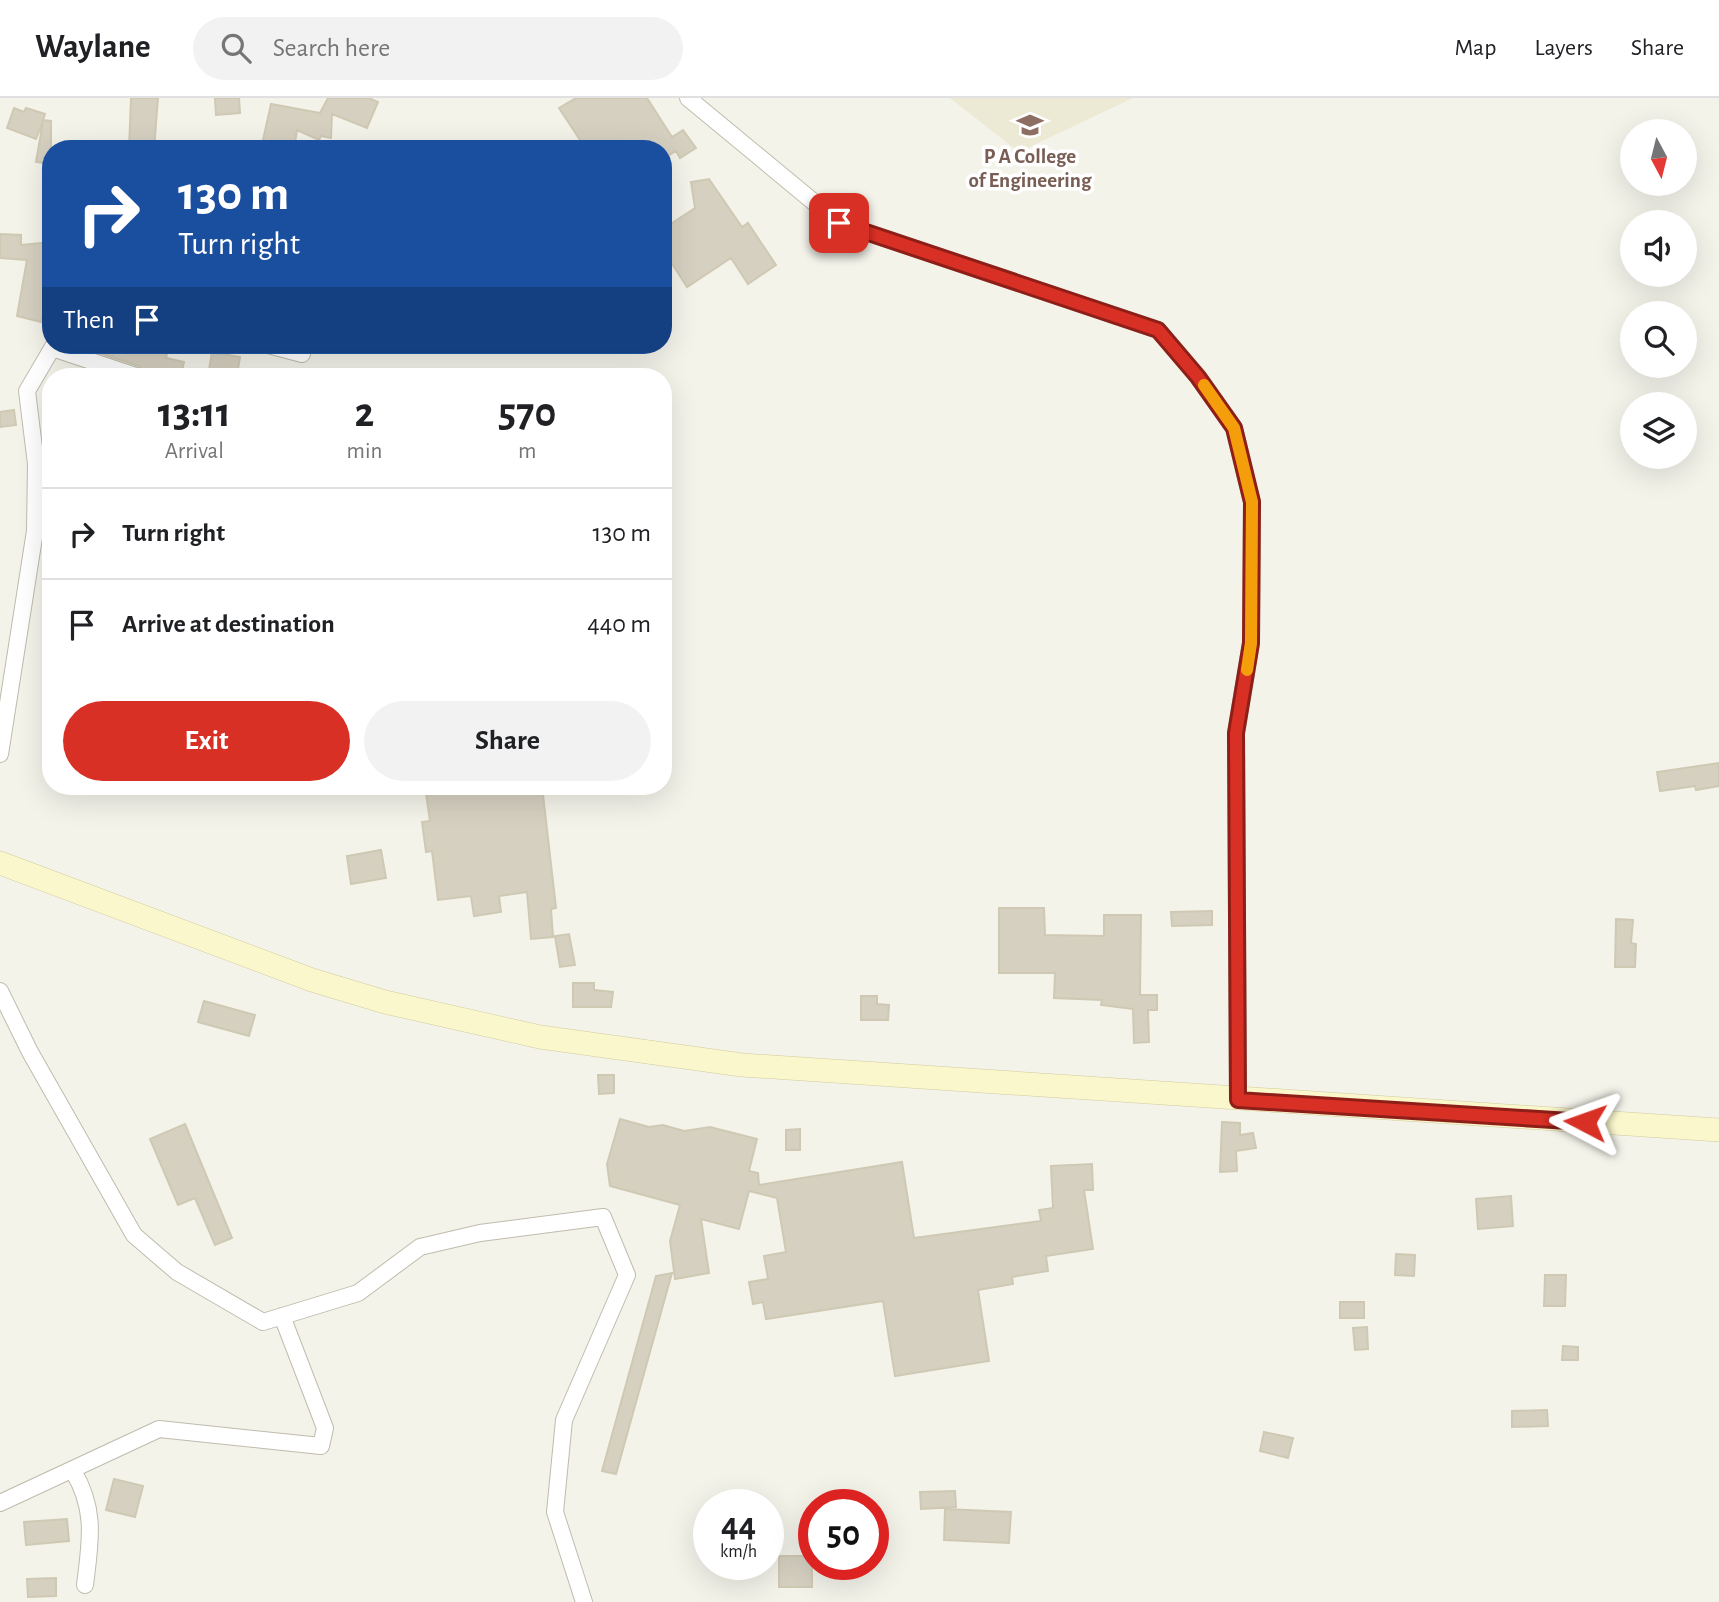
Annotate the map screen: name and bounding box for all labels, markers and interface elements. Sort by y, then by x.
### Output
search box [193,17,683,80]
icon: search [217,29,255,67]
text: Waylane [35,31,151,64]
text: Search here [273,35,390,61]
text: Map [1454,36,1496,60]
text: Layers [1534,36,1593,60]
text: Share [1631,36,1684,60]
school or university icon: P A College of Engineering [1015,110,1045,140]
north arrow [1620,119,1698,196]
map controls [1620,119,1697,469]
place label: P A College of Engineering [969,146,1092,191]
icon: right [63,168,154,259]
text: 130 m [178,170,289,219]
pin [809,193,869,253]
icon: arrive [820,204,858,242]
button: sound [1620,210,1697,287]
text: Turn right [178,228,300,260]
icon: arrive [128,301,166,339]
button: search [1620,301,1697,378]
text: Then [63,307,114,333]
text: 13:11 [158,392,231,434]
text: 2 [355,392,374,434]
text: 570 [498,392,556,434]
button: layers [1620,392,1697,469]
text: Arrival [165,440,224,463]
text: min [347,440,382,463]
text: m [518,440,536,463]
icon: right [63,515,101,553]
text: Turn right [122,520,225,546]
text: 130 m [593,520,651,546]
icon: arrive [63,606,101,644]
text: Arrive at destination [122,611,335,637]
text: 440 m [587,611,651,637]
button: Exit [63,701,350,781]
button: Share [364,701,651,781]
position arrow [1548,1085,1622,1159]
speed limit sign: 50 [798,1489,889,1580]
text: 44 [721,1508,756,1543]
text: km/h [720,1543,757,1561]

